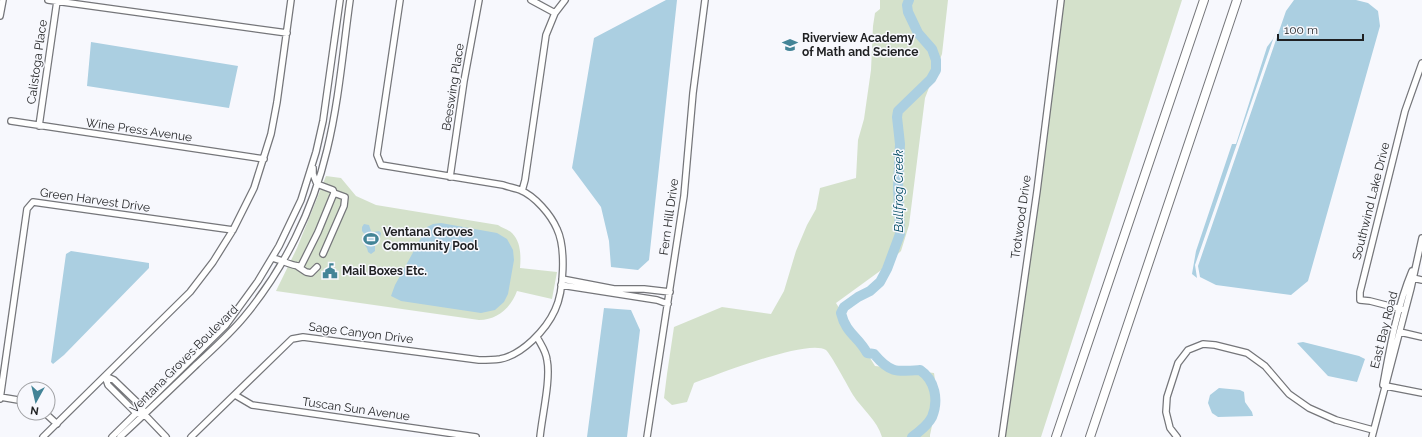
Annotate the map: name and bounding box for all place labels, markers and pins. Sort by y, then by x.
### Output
place label: Riverview Academy of Math and Science [802,31,918,59]
school or university icon: Riverview Academy of Math and Science [781,36,799,54]
place label: Ventana Groves Community Pool [383,225,478,253]
sports icon: Ventana Groves Community Pool [362,230,380,248]
public building icon: Mail Boxes Etc. [321,262,339,280]
place label: Mail Boxes Etc. [342,264,427,278]

